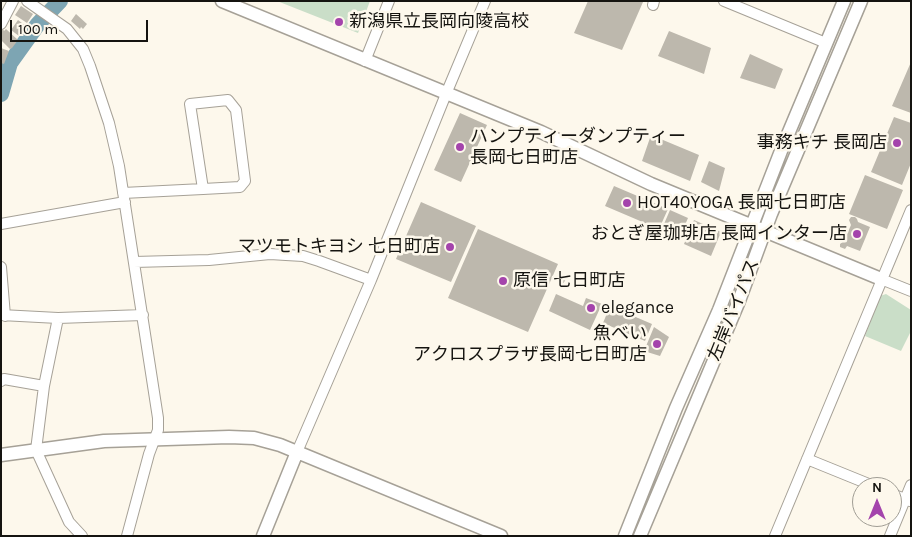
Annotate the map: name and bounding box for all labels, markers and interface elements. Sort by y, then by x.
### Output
scale bar [12,10,150,42]
place label: 新潟県立長岡向陵高校 [349,11,529,33]
marker: 新潟県立長岡向陵高校 [333,16,345,28]
text: 100 m [18,20,58,38]
place label: ハンプティーダンプティー 長岡七日町店 [470,126,686,168]
place label: 事務キチ 長岡店 [757,132,887,154]
marker: 事務キチ 長岡店 [891,137,903,149]
marker: ハンプティーダンプティー 長岡七日町店 [454,141,466,153]
place label: HOT40YOGA 長岡七日町店 [637,192,846,214]
marker: HOT40YOGA 長岡七日町店 [621,197,633,209]
place label: おとぎ屋珈琲店 長岡インター店 [591,223,847,245]
marker: おとぎ屋珈琲店 長岡インター店 [851,228,863,240]
place label: マツモトキヨシ 七日町店 [238,236,440,258]
marker: マツモトキヨシ 七日町店 [444,241,456,253]
street label: 左岸バイパス [704,256,764,364]
place label: 原信 七日町店 [513,270,625,292]
marker: 原信 七日町店 [497,275,509,287]
place label: elegance [601,297,674,319]
marker: elegance [585,302,597,314]
place label: 魚べい アクロスプラザ長岡七日町店 [413,323,647,366]
marker: 魚べい アクロスプラザ長岡七日町店 [651,338,663,350]
north arrow [852,477,902,527]
text: N [872,479,882,496]

